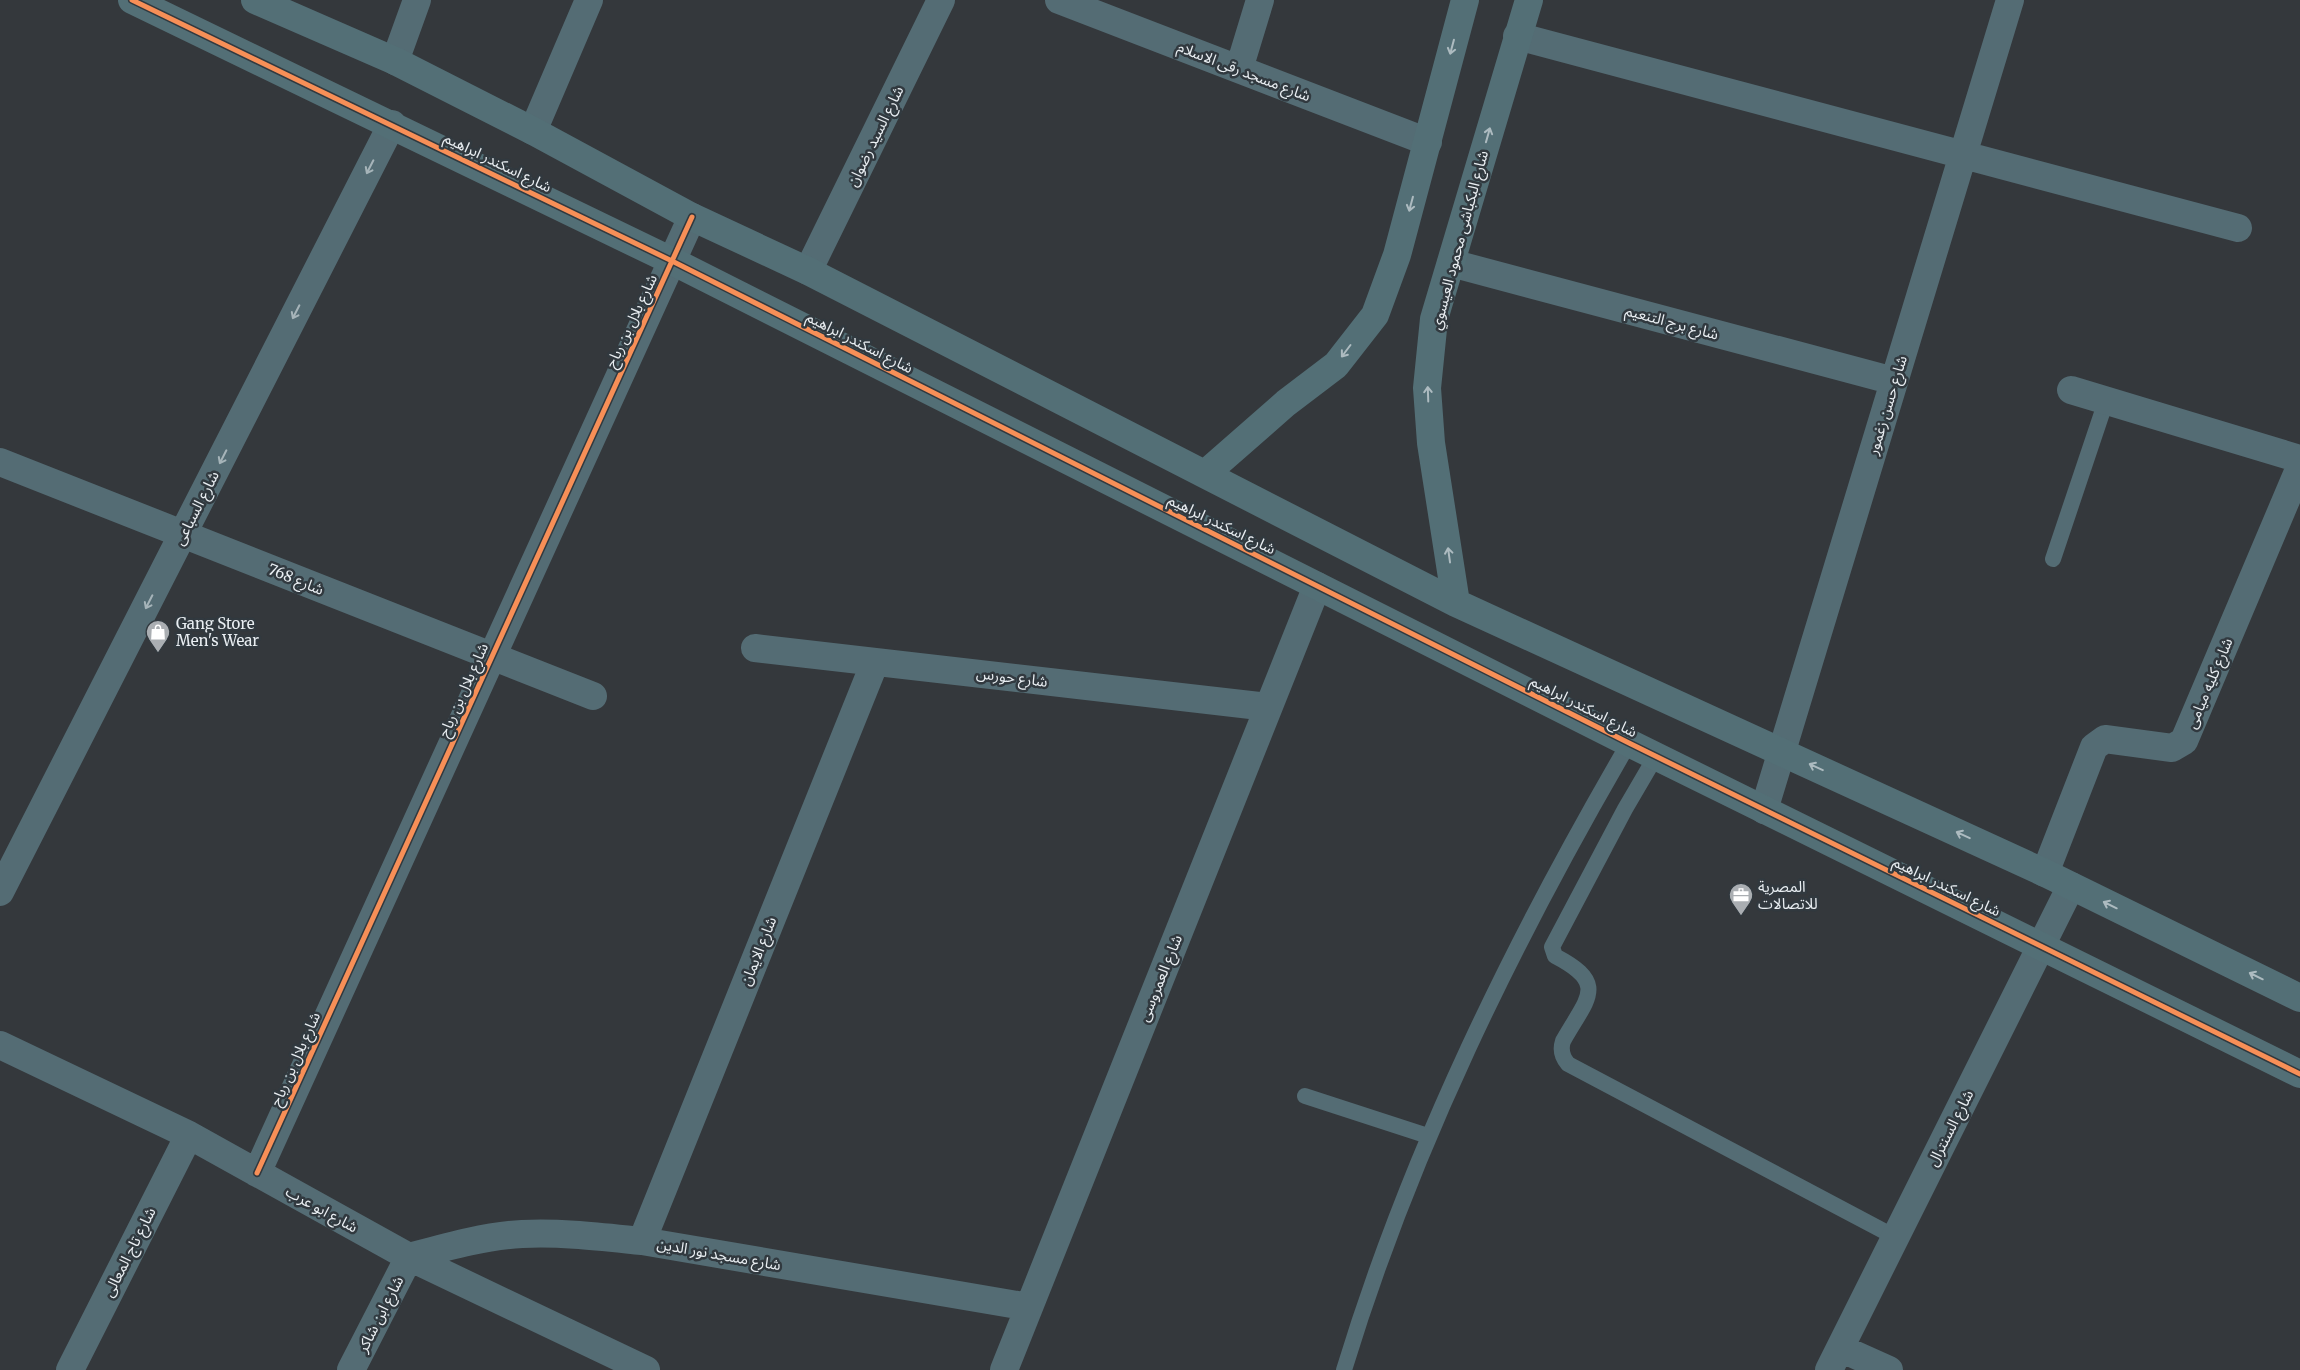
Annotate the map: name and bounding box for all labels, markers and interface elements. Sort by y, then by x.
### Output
street label: شارع مسجد رقى الاسلام [1174,37,1314,108]
one-way arrow [1447,39,1457,55]
street label: شارع السيد رضوان [842,82,910,191]
one-way arrow [1484,127,1494,143]
street label: شارع اسكندر ابراهيم [440,128,555,199]
street label: شارع البكباشى محمود العيسوي [1426,148,1495,333]
one-way arrow [365,160,375,175]
one-way arrow [1405,196,1415,212]
street label: شارع بلال بن رباح [601,271,664,372]
street label: شارع برج التنعيم [1622,300,1721,347]
one-way arrow [291,304,300,319]
street label: شارع اسكندر ابراهيم [802,307,917,380]
one-way arrow [1341,344,1352,357]
street label: شارع حسن زغمور [1863,353,1914,459]
one-way arrow [1423,386,1433,402]
one-way arrow [218,449,227,464]
street label: شارع السباعى [169,467,226,550]
street label: شارع اسكندر ابراهيم [1164,490,1279,561]
one-way arrow [1443,547,1453,563]
street label: شارع 768 [264,559,327,602]
one-way arrow [144,594,153,609]
place label: Gang Store Men's Wear [176,614,259,650]
shop icon: Gang Store Men's Wear [145,619,171,653]
street label: شارع كليه ميامى [2181,635,2239,732]
street label: شارع بلال بن رباح [434,640,495,741]
street label: شارع حورس [975,663,1049,694]
street label: شارع اسكندر ابراهيم [1526,671,1641,744]
one-way arrow [1809,762,1824,772]
one-way arrow [1956,830,1971,840]
street label: شارع اسكندر ابراهيم [1889,852,2004,923]
place label: المصرية للاتصالات [1758,877,1818,913]
office icon: المصرية للاتصالات [1728,882,1754,916]
one-way arrow [2103,900,2118,909]
street label: شارع الايمان [736,913,783,989]
street label: شارع العمروسى [1134,931,1189,1025]
one-way arrow [2249,971,2264,980]
street label: شارع بلال بن رباح [266,1009,327,1110]
street label: شارع السنترال [1923,1086,1980,1171]
street label: شارع ابو عرب [281,1181,362,1239]
street label: شارع تاج المعالى [98,1204,162,1301]
street label: شارع مسجد نور الدين [655,1234,783,1277]
street label: شارع ابن شاكر [352,1272,410,1358]

